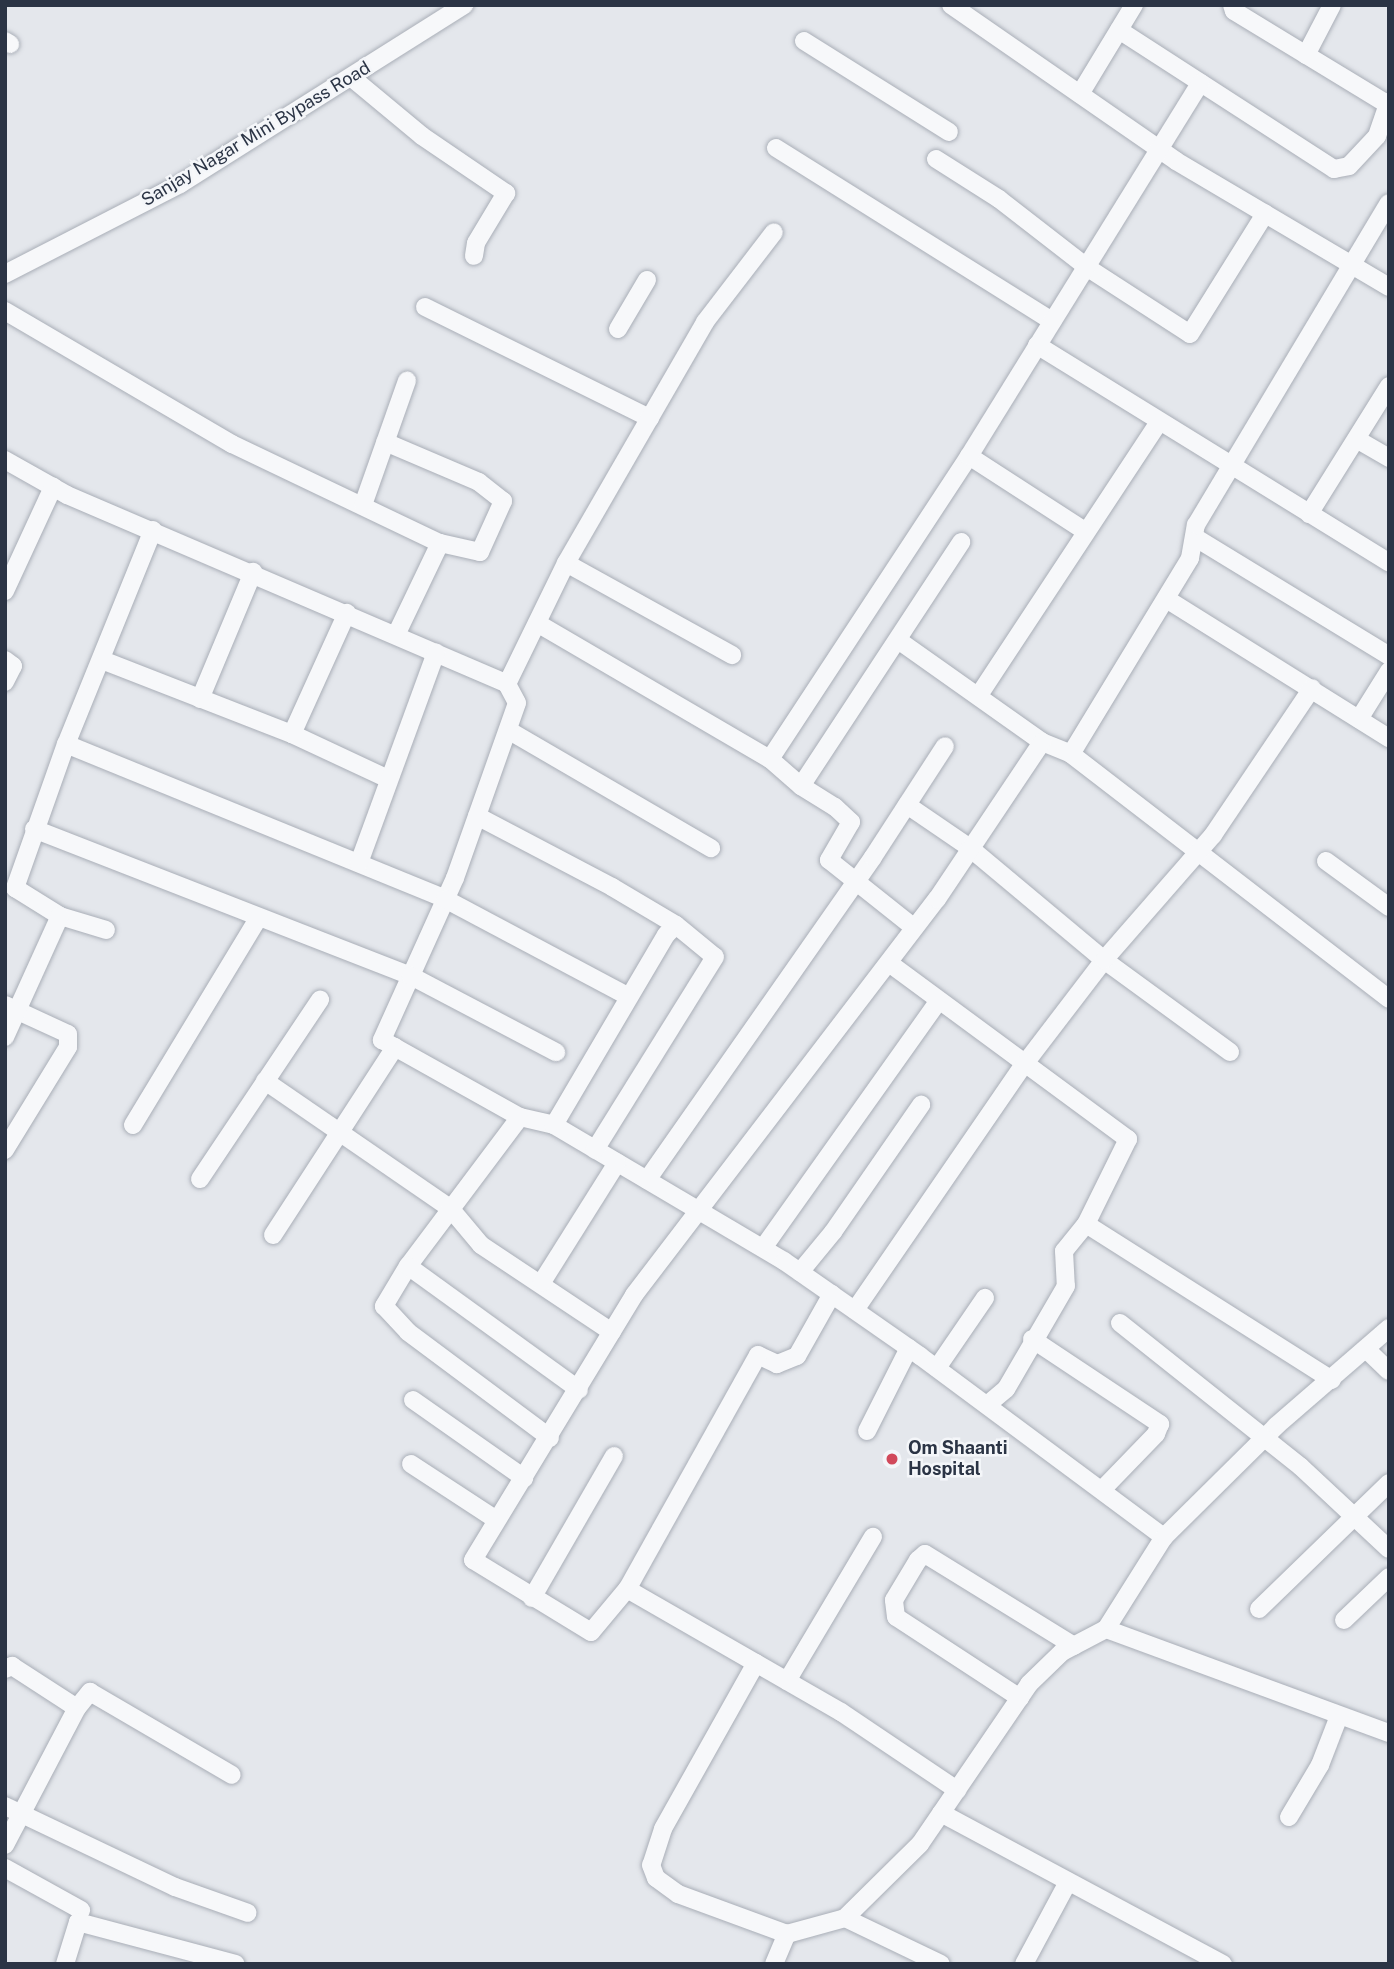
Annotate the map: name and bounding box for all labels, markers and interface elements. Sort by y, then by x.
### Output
street label: Sanjay Nagar Mini Bypass Road [138,57,374,211]
place label: Om Shaanti Hospital [908,1438,1008,1480]
marker: Om Shaanti Hospital [882,1449,902,1469]

